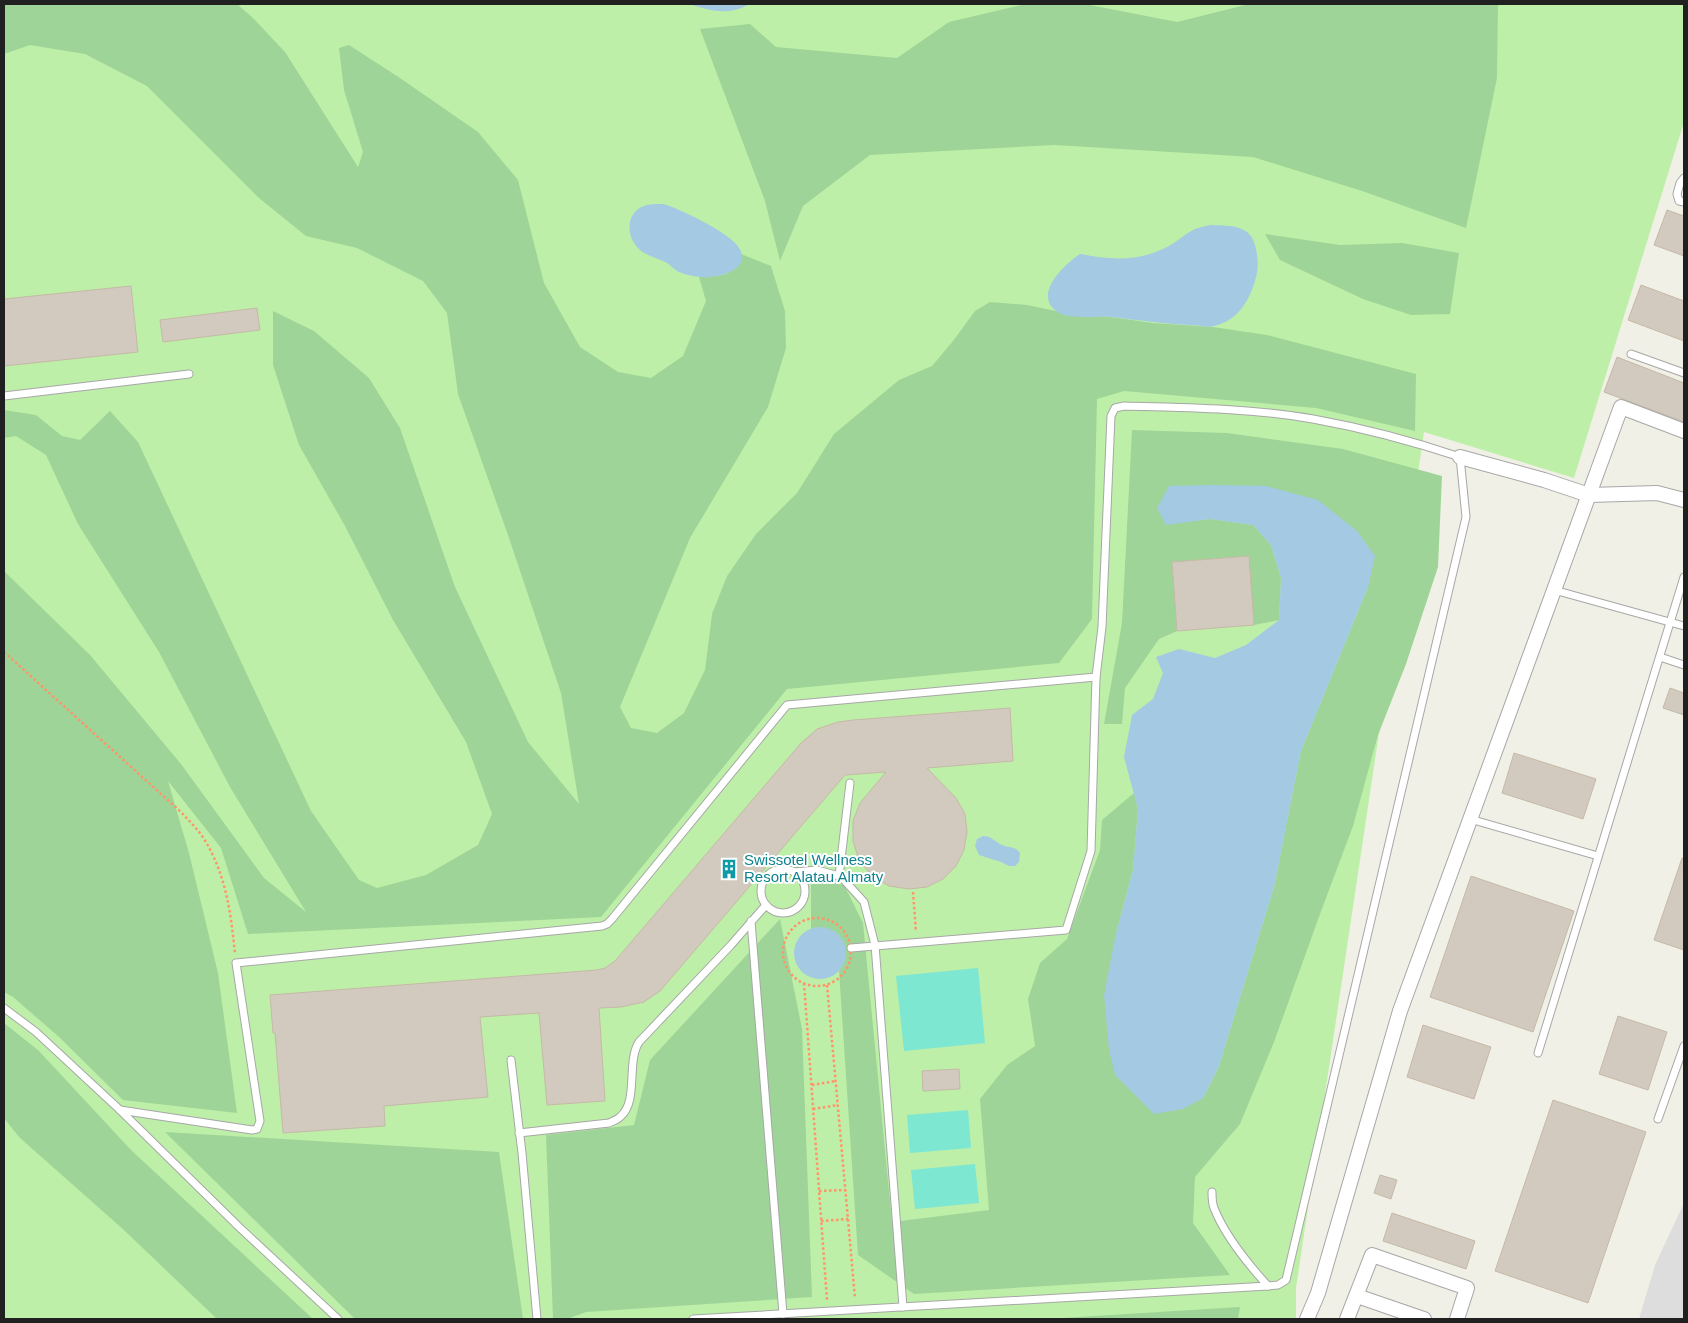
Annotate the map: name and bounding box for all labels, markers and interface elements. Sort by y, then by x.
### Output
place label: Swissotel Wellness Resort Alatau Almaty [744,851,884,885]
building icon: Swissotel Wellness Resort Alatau Almaty [718,858,740,880]

